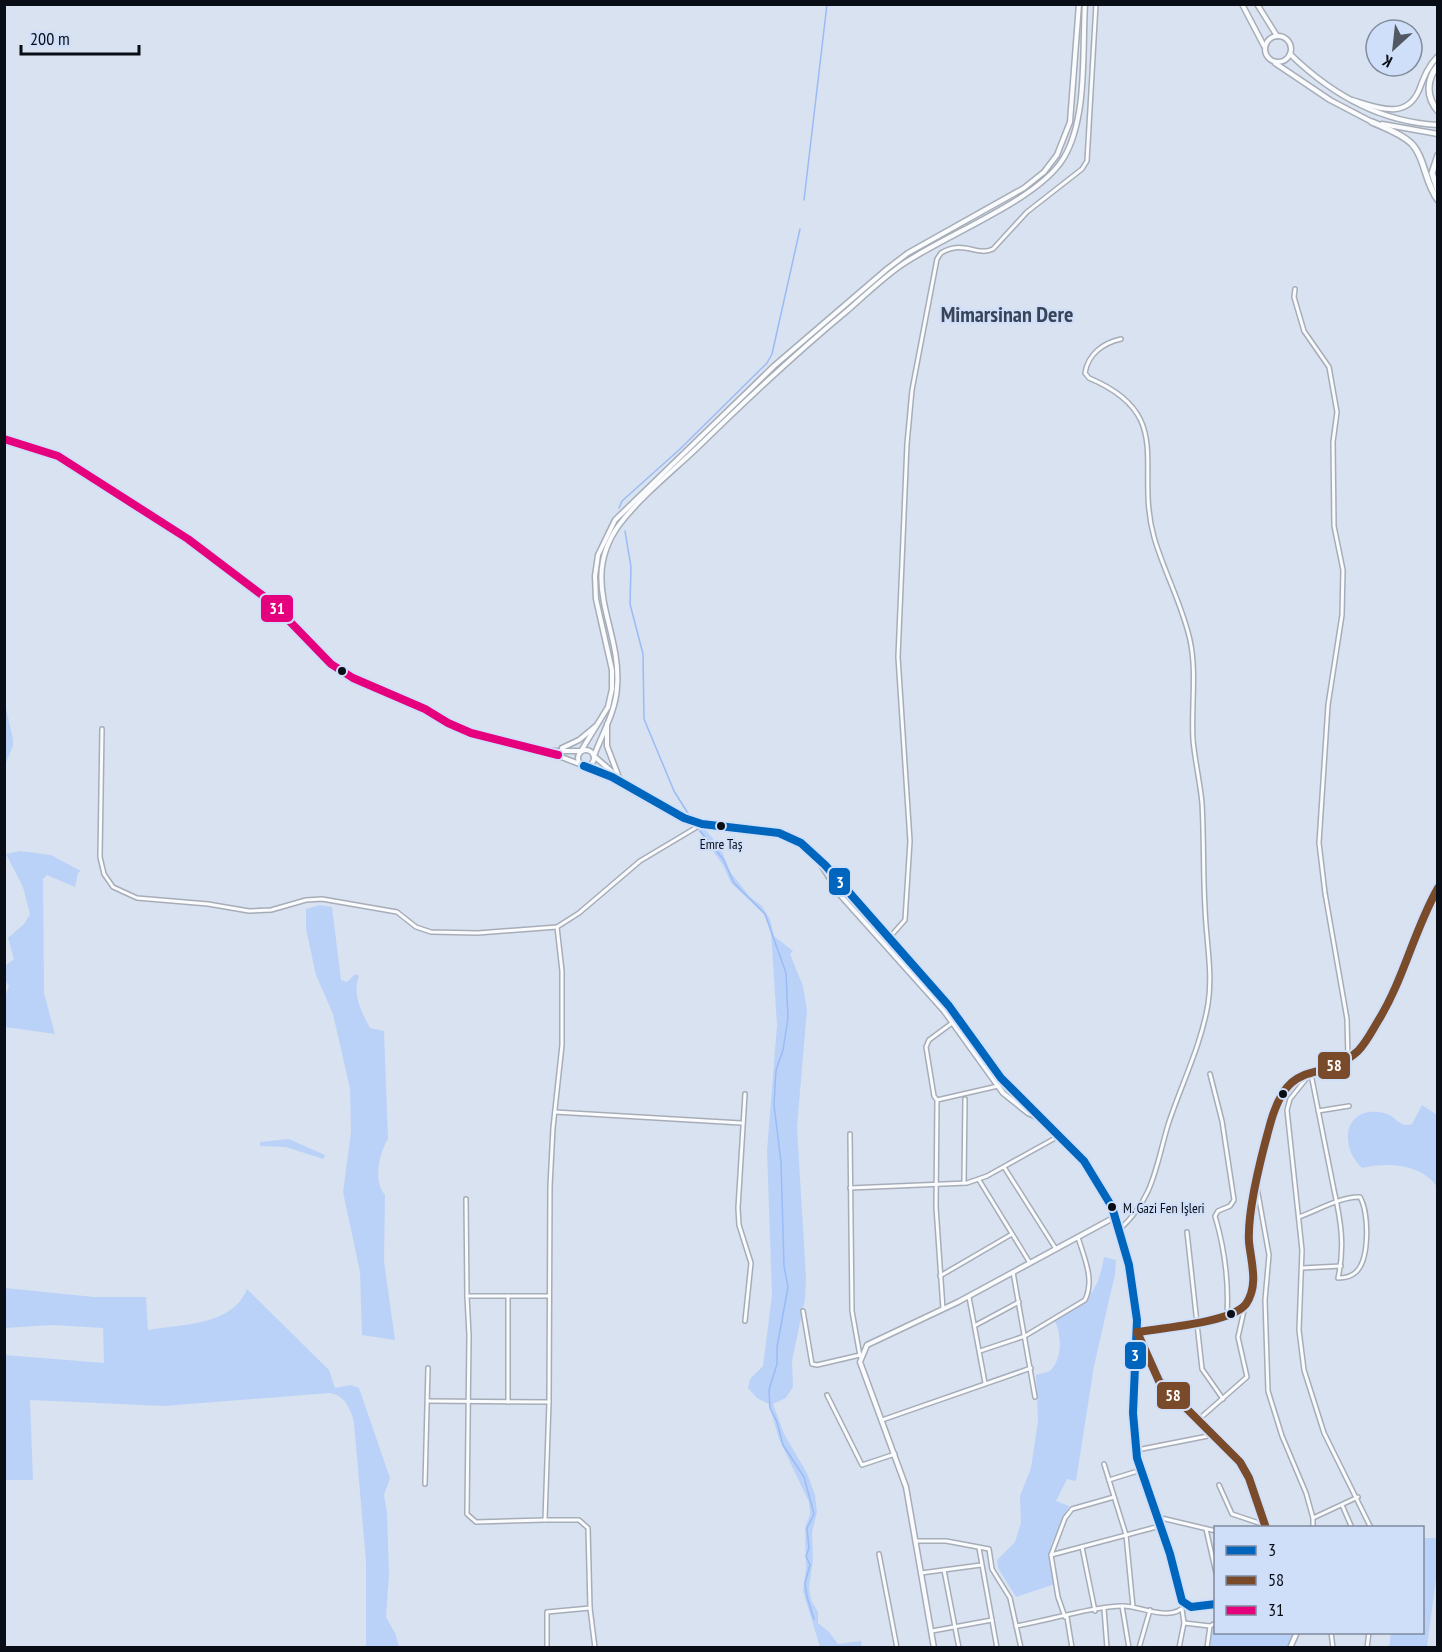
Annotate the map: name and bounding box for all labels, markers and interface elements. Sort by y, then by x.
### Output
scale bar [21,18,140,56]
north arrow [1364,18,1424,78]
text: 200 m [30,27,70,50]
text: K [1378,50,1395,72]
district label: Mimarsinan Dere [941,300,1073,328]
line badge: 31 [260,594,294,623]
text: 31 [269,598,285,618]
unlabelled marker [336,665,348,677]
marker: Emre Taş [715,820,727,832]
place label: Emre Taş [700,835,743,853]
line badge: 3 [828,867,851,896]
text: 3 [836,872,844,892]
line badge: 58 [1317,1051,1351,1080]
text: 58 [1326,1055,1342,1075]
unlabelled marker [1277,1088,1289,1100]
place label: M. Gazi Fen İşleri [1123,1199,1205,1217]
marker: M. Gazi Fen İşleri [1106,1201,1118,1213]
unlabelled marker [1225,1308,1237,1320]
line badge: 3 [1124,1341,1147,1370]
text: 3 [1131,1345,1139,1365]
line badge: 58 [1156,1381,1191,1410]
text: 58 [1165,1385,1181,1405]
legend [1214,1526,1424,1634]
text: 3 [1268,1538,1276,1561]
text: 58 [1268,1568,1284,1591]
text: 31 [1268,1598,1284,1621]

